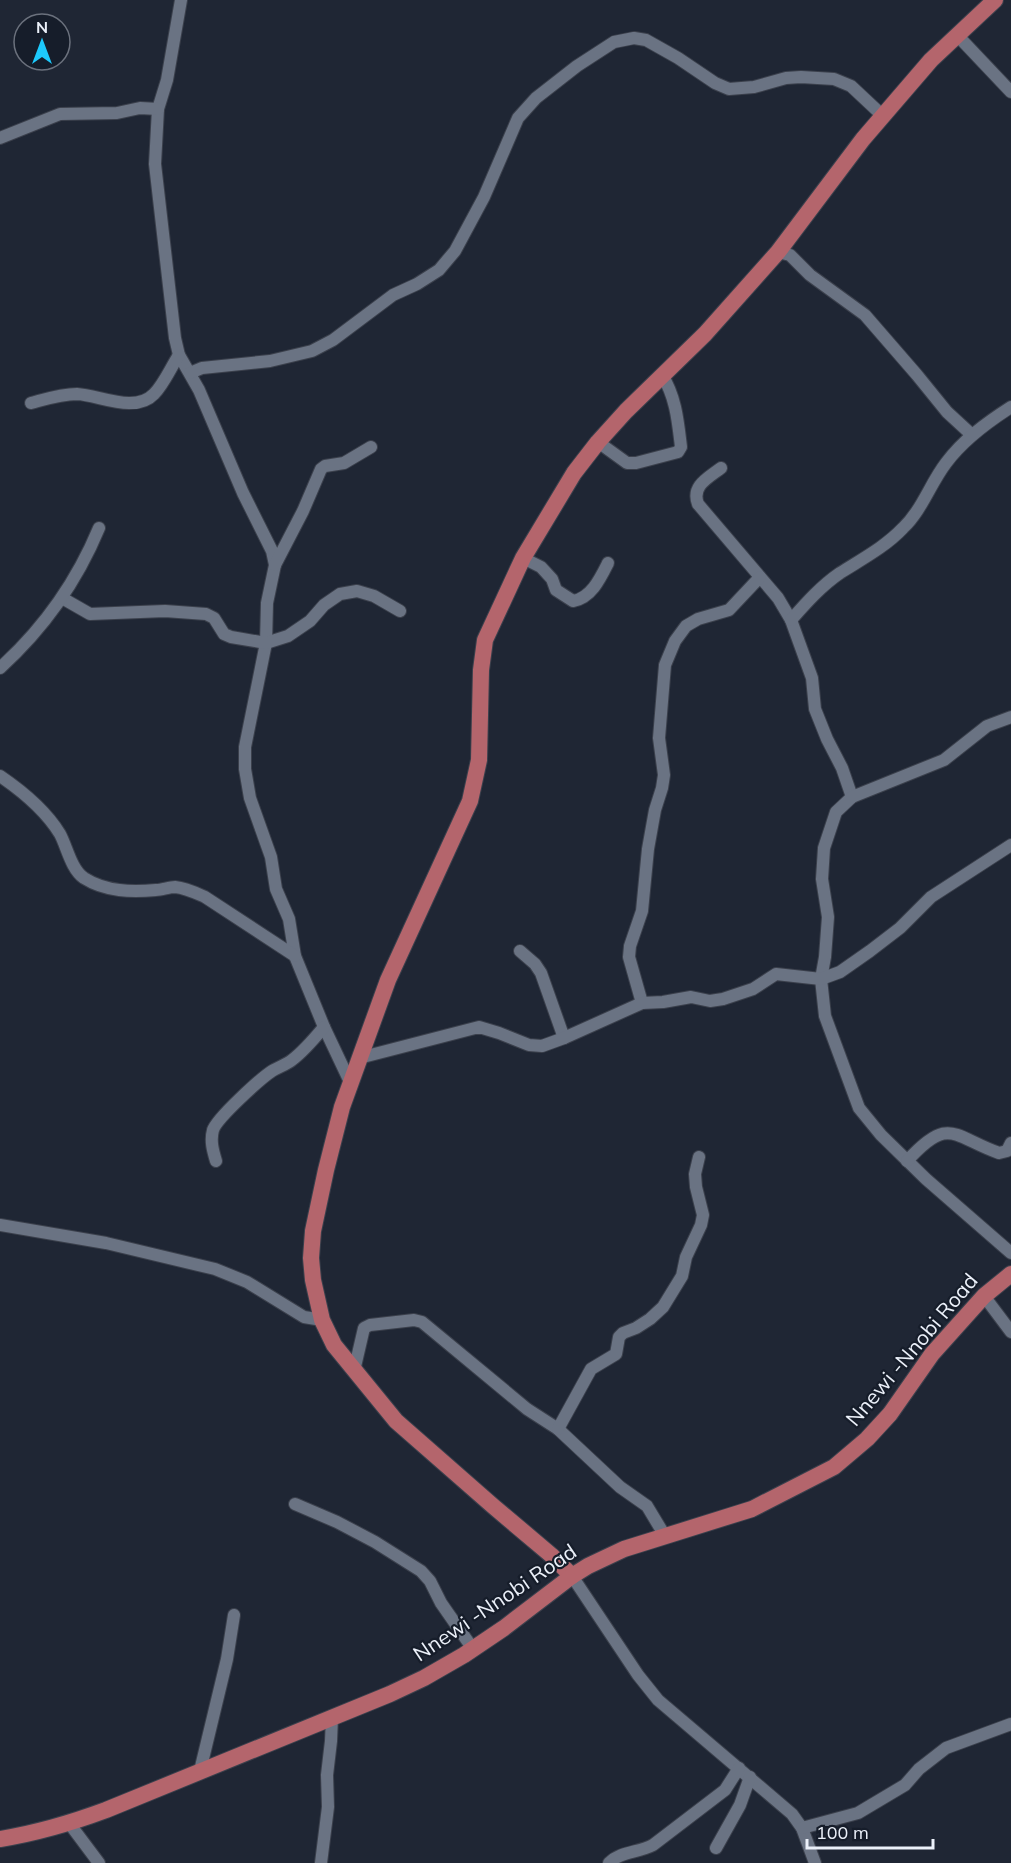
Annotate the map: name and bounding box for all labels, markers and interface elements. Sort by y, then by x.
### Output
north arrow [12,12,72,72]
text: N [36,17,48,37]
street label: Nnewi -Nnobi Road [840,1268,983,1431]
street label: Nnewi -Nnobi Road [408,1538,581,1667]
scale bar [807,1812,933,1850]
text: 100 m [816,1821,869,1844]

